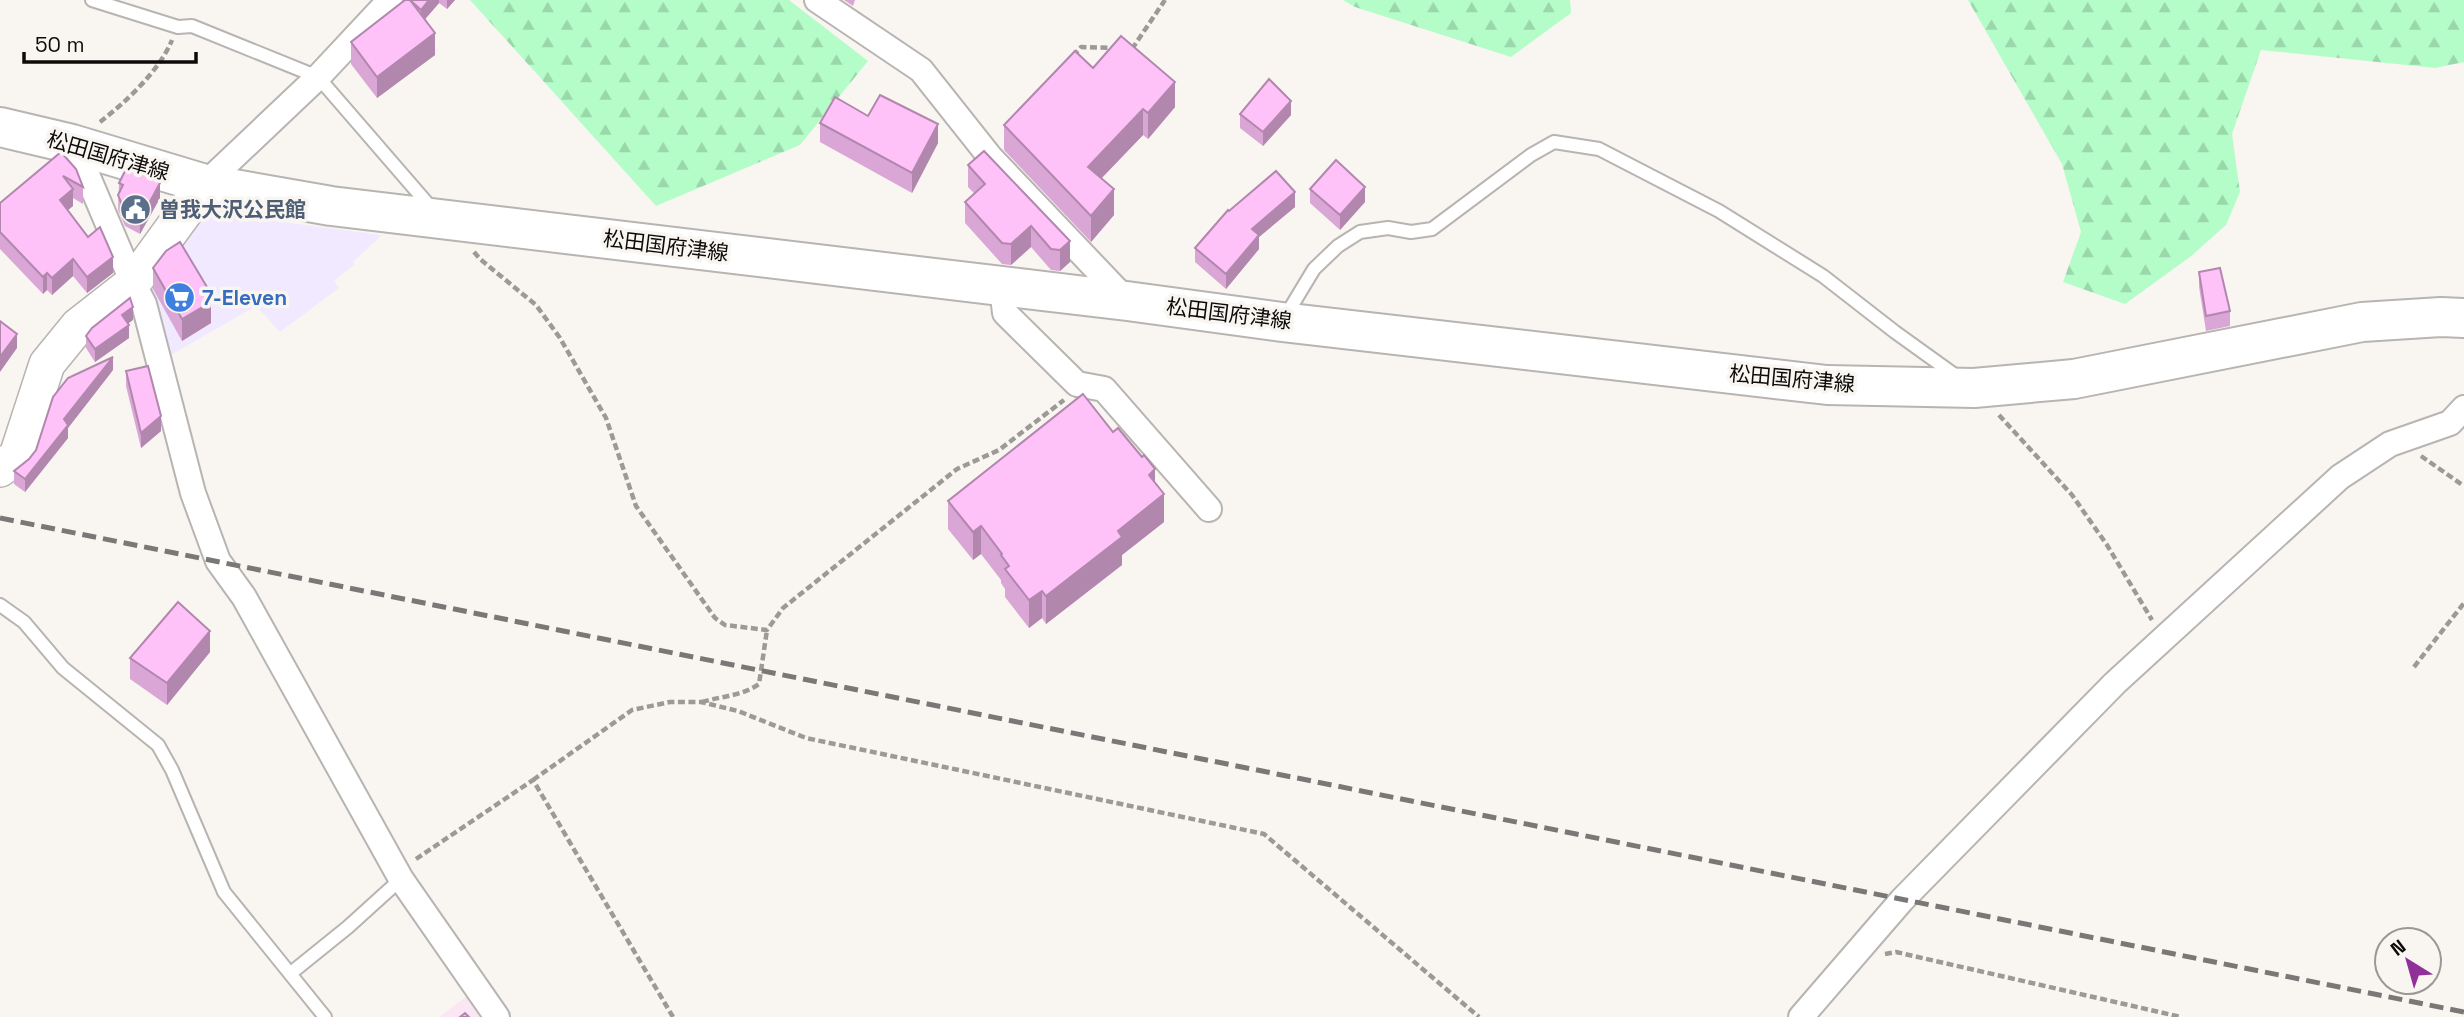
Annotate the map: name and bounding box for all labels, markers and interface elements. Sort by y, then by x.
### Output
scale bar [24,21,196,65]
text: 50 m [35,31,85,58]
street label: 松田国府津線 [44,125,172,186]
public building icon: 曽我大沢公民館 [119,193,153,227]
place label: 曽我大沢公民館 [159,196,306,223]
street label: 松田国府津線 [602,224,730,267]
supermarket icon: 7-Eleven [162,281,196,315]
place label: 7-Eleven [202,284,287,311]
street label: 松田国府津線 [1165,292,1293,335]
street label: 松田国府津線 [1728,360,1856,397]
north arrow [2373,926,2443,996]
text: N [2385,934,2411,962]

